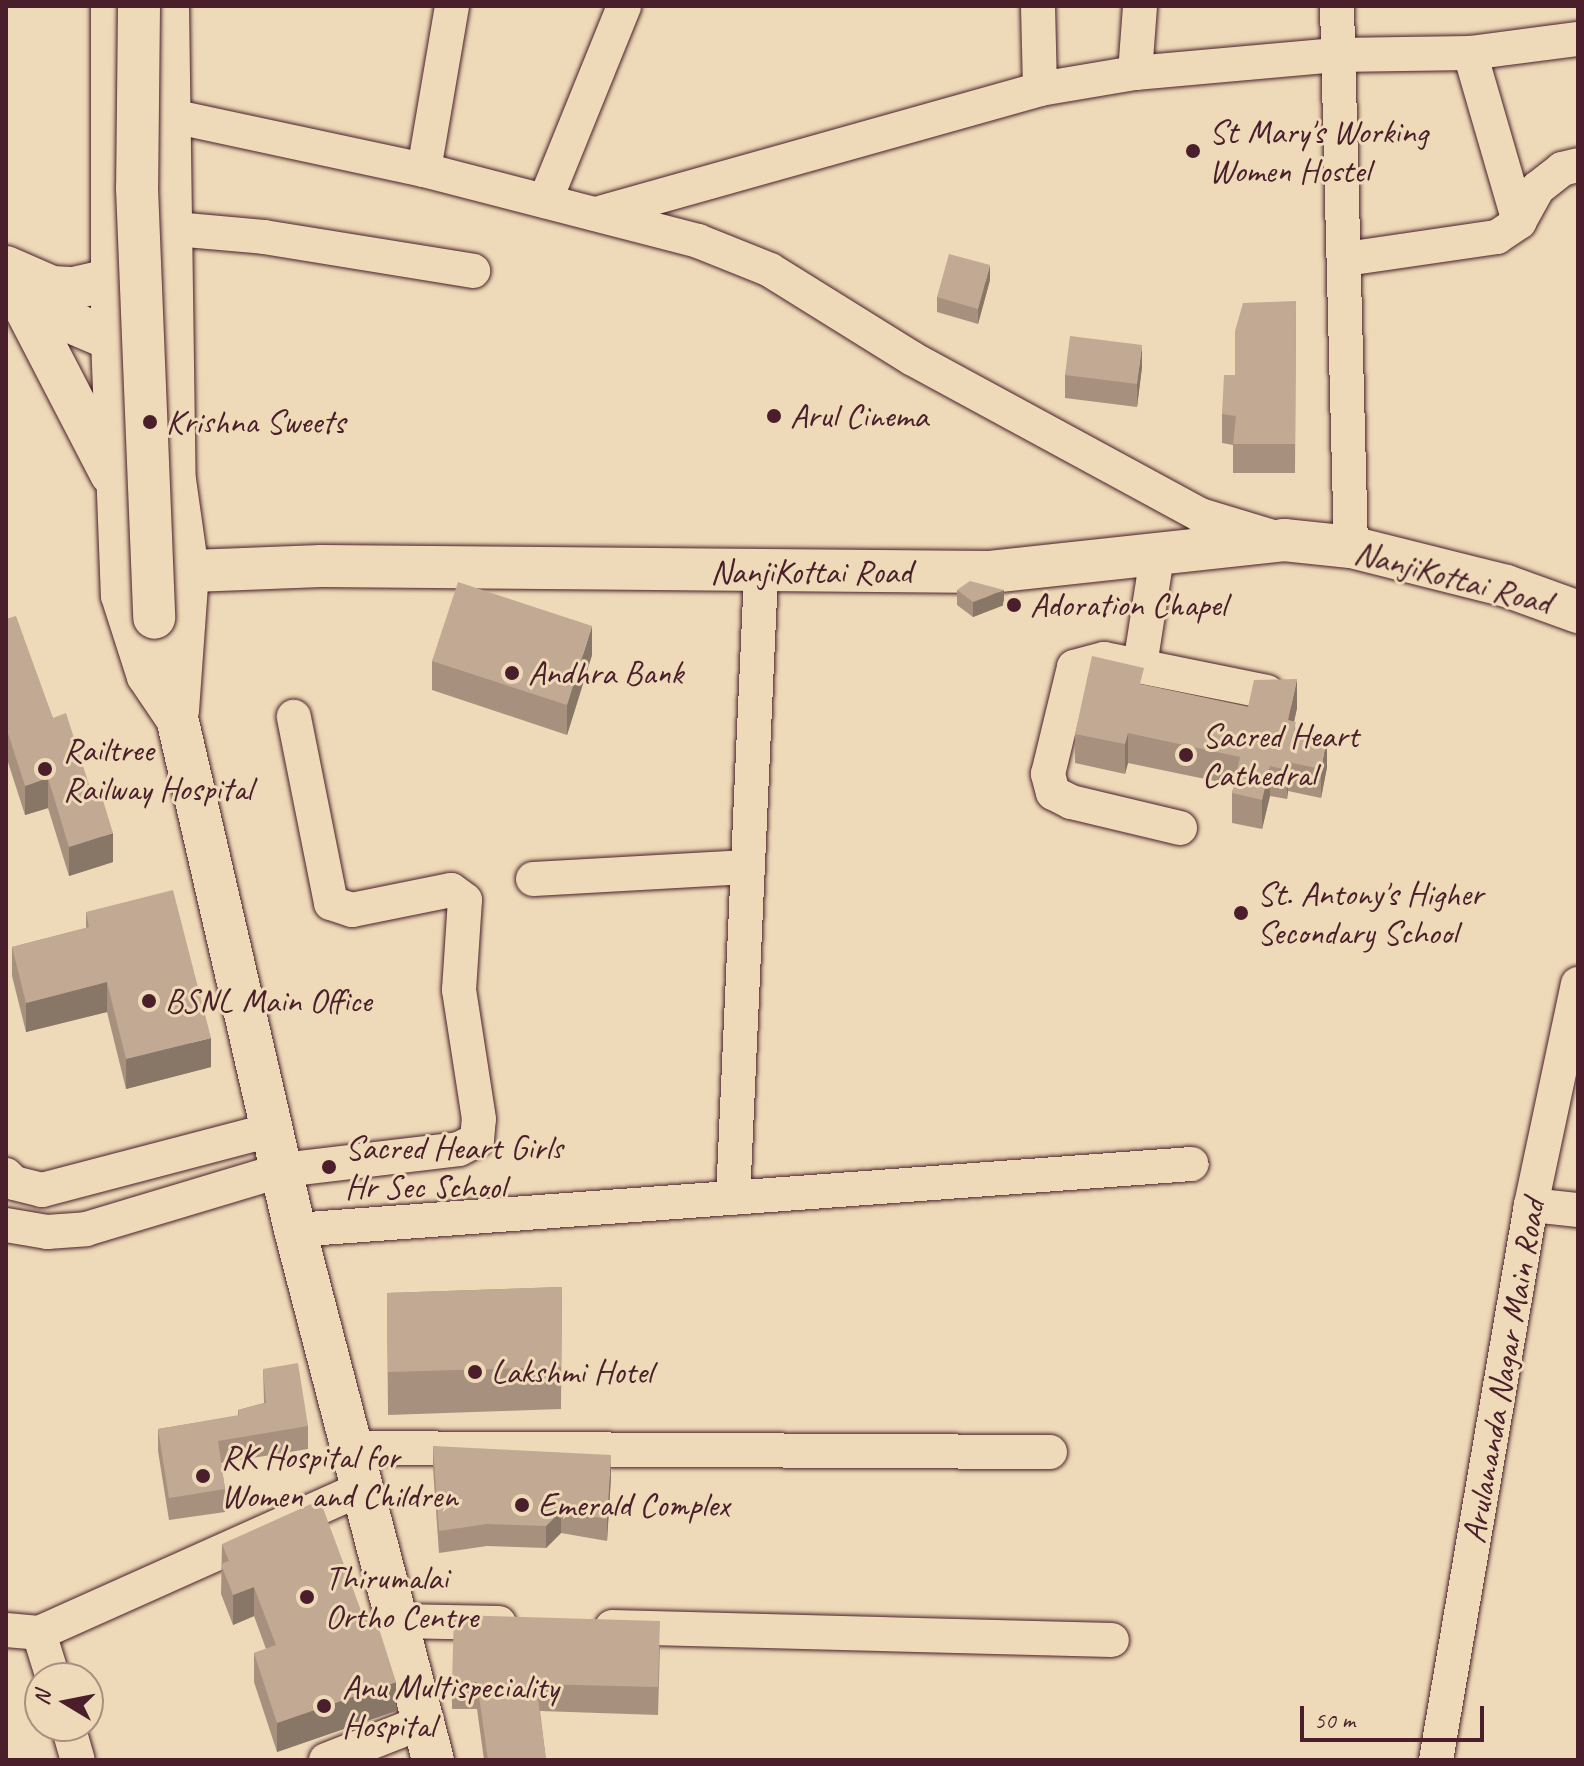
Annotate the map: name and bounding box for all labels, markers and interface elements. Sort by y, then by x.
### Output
place label: St Mary's Working Women Hostel [1209,111,1428,190]
marker: St Mary's Working Women Hostel [1184,142,1202,160]
place label: Arul Cinema [790,396,929,436]
place label: Krishna Sweets [166,402,344,442]
marker: Arul Cinema [765,407,783,425]
marker: Krishna Sweets [141,413,159,431]
street label: NanjiKottai Road [1351,531,1555,623]
street label: NanjiKottai Road [711,552,911,592]
place label: Adoration Chapel [1030,585,1228,625]
marker: Adoration Chapel [1005,596,1023,614]
place label: Andhra Bank [528,653,684,693]
marker: Andhra Bank [503,664,521,682]
place label: Sacred Heart Cathedral [1202,715,1357,794]
place label: Railtree Railway Hospital [63,729,252,808]
marker: Sacred Heart Cathedral [1177,746,1195,764]
marker: Railtree Railway Hospital [34,758,56,780]
place label: St. Antony's Higher Secondary School [1257,873,1483,952]
marker: St. Antony's Higher Secondary School [1232,904,1250,922]
place label: BSNL Main Office [165,981,372,1021]
marker: BSNL Main Office [140,992,158,1010]
place label: Sacred Heart Girls Hr Sec School [345,1127,561,1206]
marker: Sacred Heart Girls Hr Sec School [320,1158,338,1176]
street label: Arulananda Nagar Main Road [1453,1195,1553,1547]
place label: Lakshmi Hotel [491,1352,653,1392]
marker: Lakshmi Hotel [466,1363,484,1381]
place label: RK Hospital for Women and Children [221,1436,459,1516]
marker: RK Hospital for Women and Children [192,1465,214,1487]
place label: Emerald Complex [538,1485,728,1525]
marker: Emerald Complex [513,1496,531,1514]
place label: Thirumalai Ortho Centre [325,1557,478,1636]
marker: Thirumalai Ortho Centre [296,1586,318,1608]
north arrow [24,1662,104,1742]
place label: Anu Multispeciality Hospital [342,1666,557,1746]
text: N [27,1689,57,1707]
scale bar [1304,1690,1488,1740]
marker: Anu Multispeciality Hospital [313,1695,335,1717]
text: 50 m [1314,1705,1355,1735]

